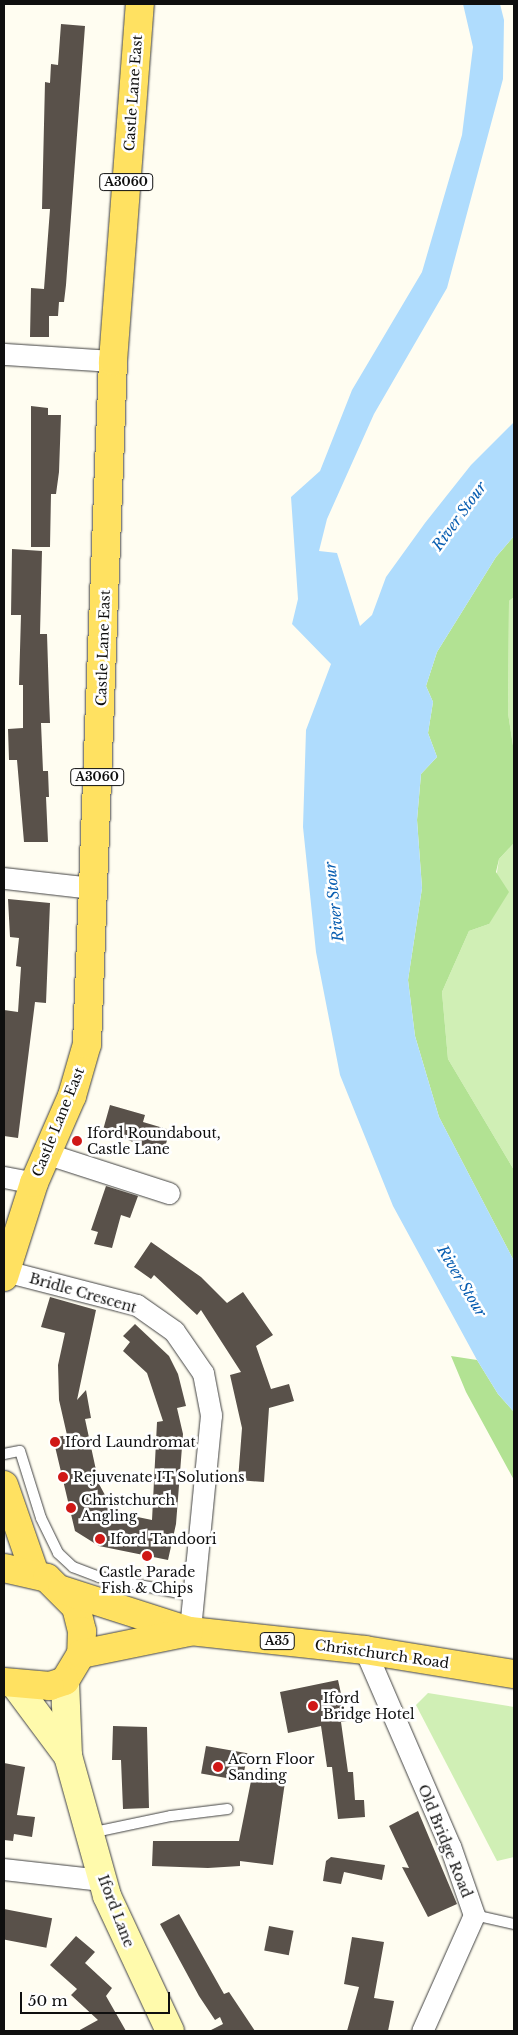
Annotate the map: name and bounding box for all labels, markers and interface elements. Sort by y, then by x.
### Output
street label: Castle Lane East [121,34,145,152]
road number: A3060 [98,172,154,192]
water label: River Stour [428,478,490,554]
street label: Castle Lane East [93,590,113,706]
road number: A3060 [70,768,124,786]
water label: River Stour [321,861,347,943]
street label: Castle Lane East [28,1065,88,1179]
place label: Iford Roundabout, Castle Lane [87,1125,221,1158]
marker: Iford Roundabout, Castle Lane [71,1135,83,1147]
water label: River Stour [434,1242,490,1320]
street label: Bridle Crescent [27,1270,139,1316]
place label: Iford Laundromat [65,1434,196,1450]
marker: Iford Laundromat [49,1436,61,1448]
place label: Rejuvenate IT Solutions [73,1469,245,1485]
marker: Rejuvenate IT Solutions [57,1471,69,1483]
place label: Christchurch Angling [81,1492,175,1524]
marker: Christchurch Angling [65,1502,77,1514]
place label: Iford Tandoori [110,1531,217,1547]
marker: Iford Tandoori [94,1533,106,1545]
marker: Castle Parade Fish & Chips [141,1550,153,1562]
place label: Castle Parade Fish & Chips [99,1564,195,1596]
road number: A35 [260,1632,294,1650]
street label: Christchurch Road [314,1636,450,1672]
place label: Iford Bridge Hotel [323,1690,415,1722]
marker: Iford Bridge Hotel [307,1700,319,1712]
place label: Acorn Floor Sanding [228,1751,315,1784]
marker: Acorn Floor Sanding [212,1761,224,1773]
street label: Old Bridge Road [415,1782,475,1900]
street label: Iford Lane [95,1872,137,1950]
scale bar [22,1982,172,2014]
text: 50 m [28,1991,68,2010]

